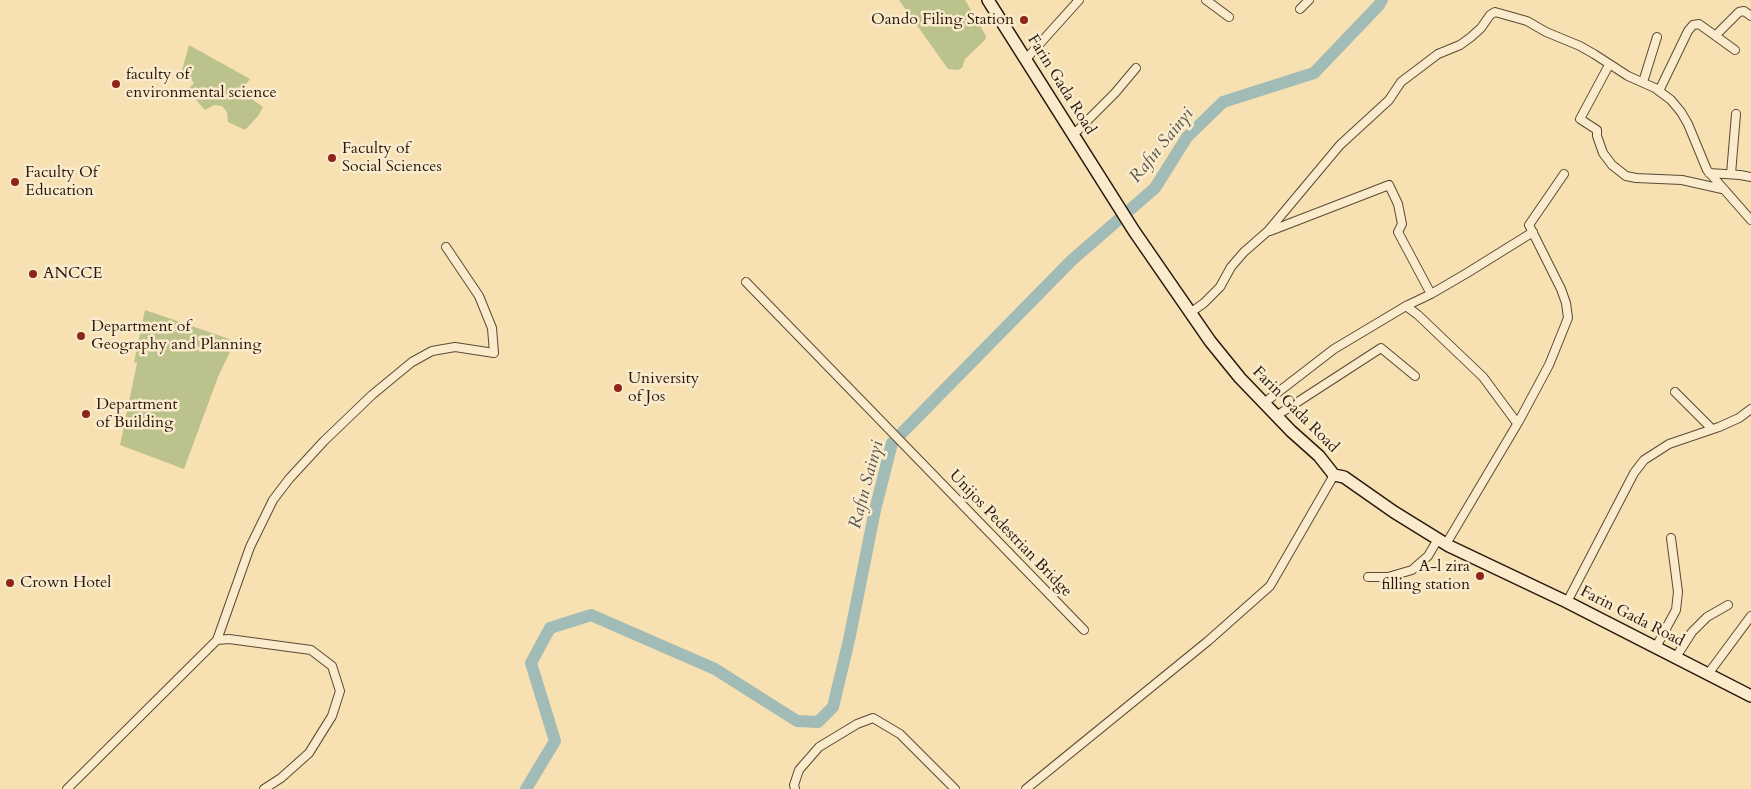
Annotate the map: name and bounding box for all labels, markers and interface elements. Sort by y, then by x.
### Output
place label: Oando Filing Station [871,10,1014,30]
marker: Oando Filing Station [1018,14,1030,26]
street label: Farin Gada Road [1023,31,1099,139]
place label: faculty of environmental science [126,65,277,103]
marker: faculty of environmental science [110,78,122,90]
water label: Rafin Sainyi [1125,104,1199,188]
place label: Faculty of Social Sciences [342,139,442,177]
marker: Faculty of Social Sciences [326,152,338,164]
place label: Faculty Of Education [25,163,98,201]
marker: Faculty Of Education [9,176,21,188]
place label: ANCCE [43,264,102,284]
marker: ANCCE [27,268,39,280]
place label: Department of Geography and Planning [91,317,261,355]
marker: Department of Geography and Planning [75,330,87,342]
street label: Farin Gada Road [1248,363,1342,457]
place label: University of Jos [628,369,699,407]
marker: University of Jos [612,382,624,394]
place label: Department of Building [96,395,178,433]
marker: Department of Building [80,408,92,420]
water label: Rafin Sainyi [845,439,889,531]
street label: Unijos Pedestrian Bridge [944,467,1076,601]
place label: A-l zira filling station [1381,557,1470,595]
marker: A-l zira filling station [1474,570,1486,582]
place label: Crown Hotel [20,573,111,593]
marker: Crown Hotel [4,577,16,589]
street label: Farin Gada Road [1577,583,1687,651]

